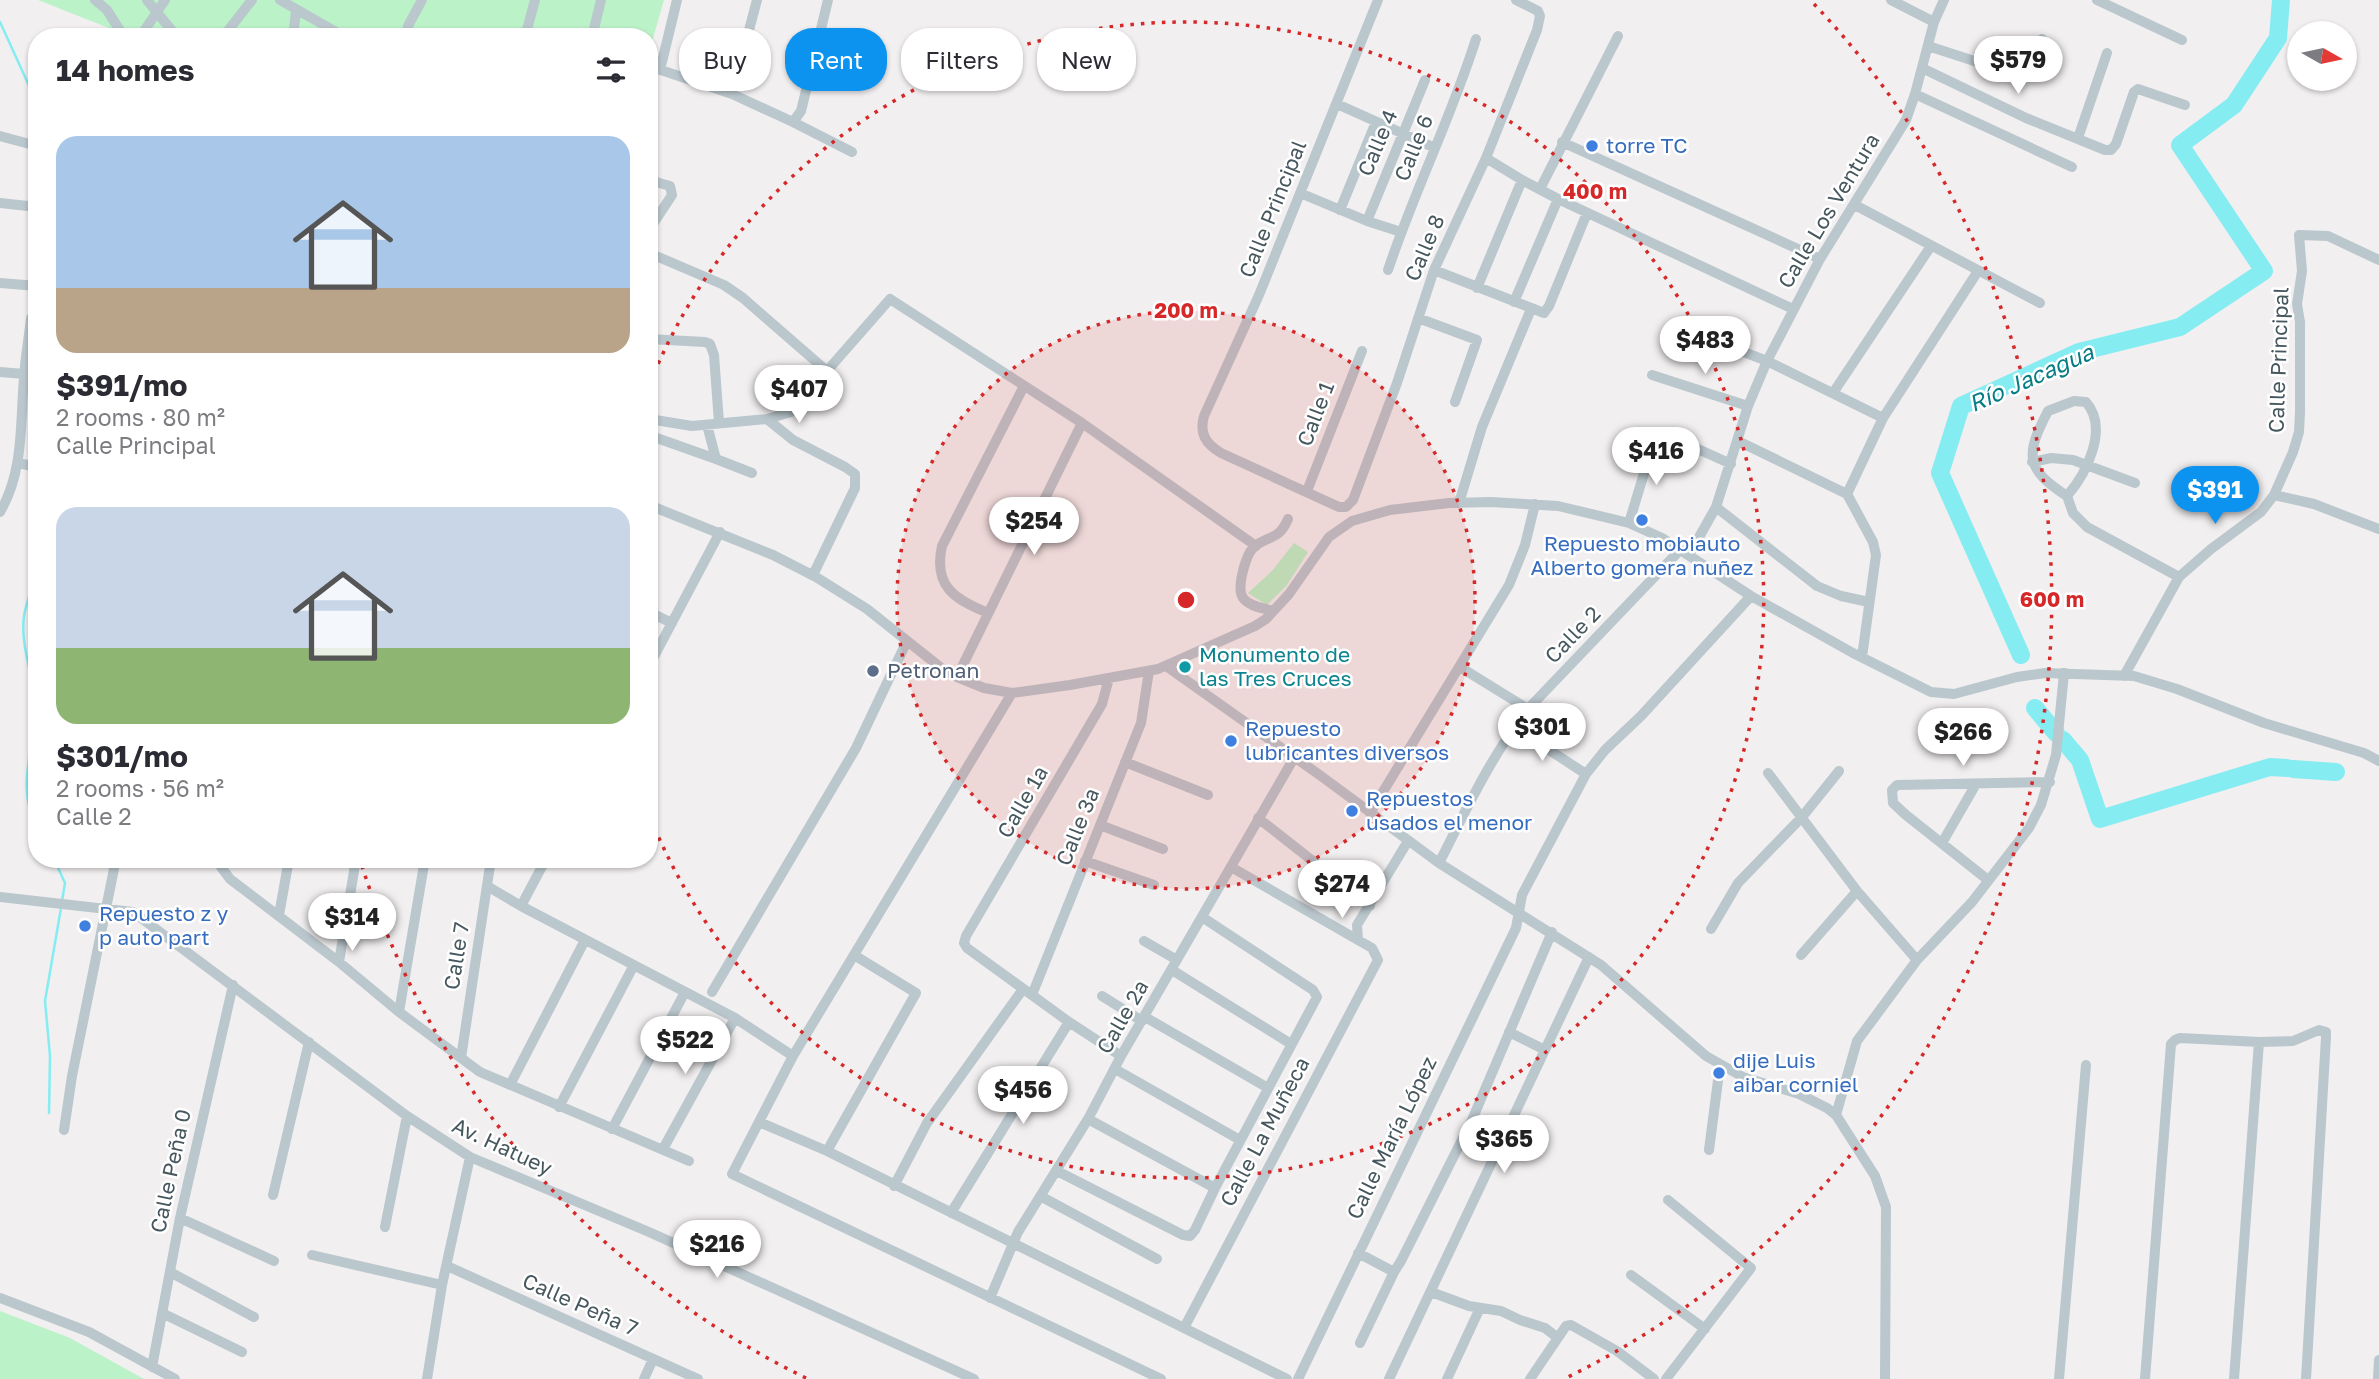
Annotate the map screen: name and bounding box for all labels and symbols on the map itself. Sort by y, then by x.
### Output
north arrow [2287,21,2357,91]
pin: $579 [1977,36,2059,96]
street label: Calle 4 [1352,105,1403,180]
street label: Calle 6 [1388,111,1438,185]
street label: Calle Los Ventura [1772,128,1885,293]
place label: torre TC [1606,132,1687,158]
street label: Calle Principal [1233,136,1311,281]
marker: torre TC [1584,138,1600,154]
text: 400 m [1563,178,1627,204]
street label: Calle 8 [1399,210,1450,285]
street label: Calle Principal [2262,287,2294,433]
text: 200 m [1154,297,1218,323]
pin: $483 [1664,316,1746,376]
water label: Río Jacagua [1964,337,2098,417]
pin: $407 [758,366,840,425]
street label: Calle 1 [1291,378,1339,450]
pin: $416 [1615,428,1697,487]
pin: $391 [2174,466,2256,526]
pin: $254 [993,498,1075,557]
marker: Repuesto mobiauto Alberto gomera nuñez [1634,512,1650,528]
place label: Repuesto mobiauto Alberto gomera nuñez [1530,530,1754,580]
text: 600 m [2020,586,2084,612]
centre of rings [1174,588,1198,612]
street label: Calle 2 [1539,600,1606,668]
place label: Monumento de las Tres Cruces [1199,641,1352,691]
place label: Petronan [887,657,979,683]
marker: Monumento de las Tres Cruces [1177,659,1193,675]
marker: Petronan [865,663,881,679]
pin: $301 [1501,704,1583,763]
pin: $266 [1922,708,2004,768]
place label: Repuesto lubricantes diversos [1245,715,1449,765]
marker: Repuesto lubricantes diversos [1223,733,1239,749]
street label: Calle 1a [991,761,1053,842]
street label: Calle 3a [1050,784,1104,869]
place label: Repuestos usados el menor [1366,785,1532,835]
marker: Repuestos usados el menor [1344,803,1360,819]
pin: $274 [1301,860,1383,920]
pin: $314 [311,894,393,953]
place label: Repuesto z y p auto part [99,900,228,950]
marker: Repuesto z y p auto part [77,918,93,934]
street label: Calle 7 [438,920,474,991]
street label: Calle 2a [1091,975,1154,1058]
pin: $522 [644,1016,726,1076]
place label: dije Luis aibar corniel [1733,1047,1858,1097]
street label: Calle La Muñeca [1214,1052,1314,1211]
street label: Calle María López [1340,1052,1442,1223]
marker: dije Luis aibar corniel [1711,1065,1727,1081]
pin: $456 [982,1066,1064,1126]
street label: Calle Peña 0 [144,1107,196,1235]
street label: Av. Hatuey [448,1112,557,1181]
pin: $365 [1463,1116,1545,1175]
pin: $216 [676,1220,758,1280]
street label: Calle Peña 7 [519,1267,642,1341]

